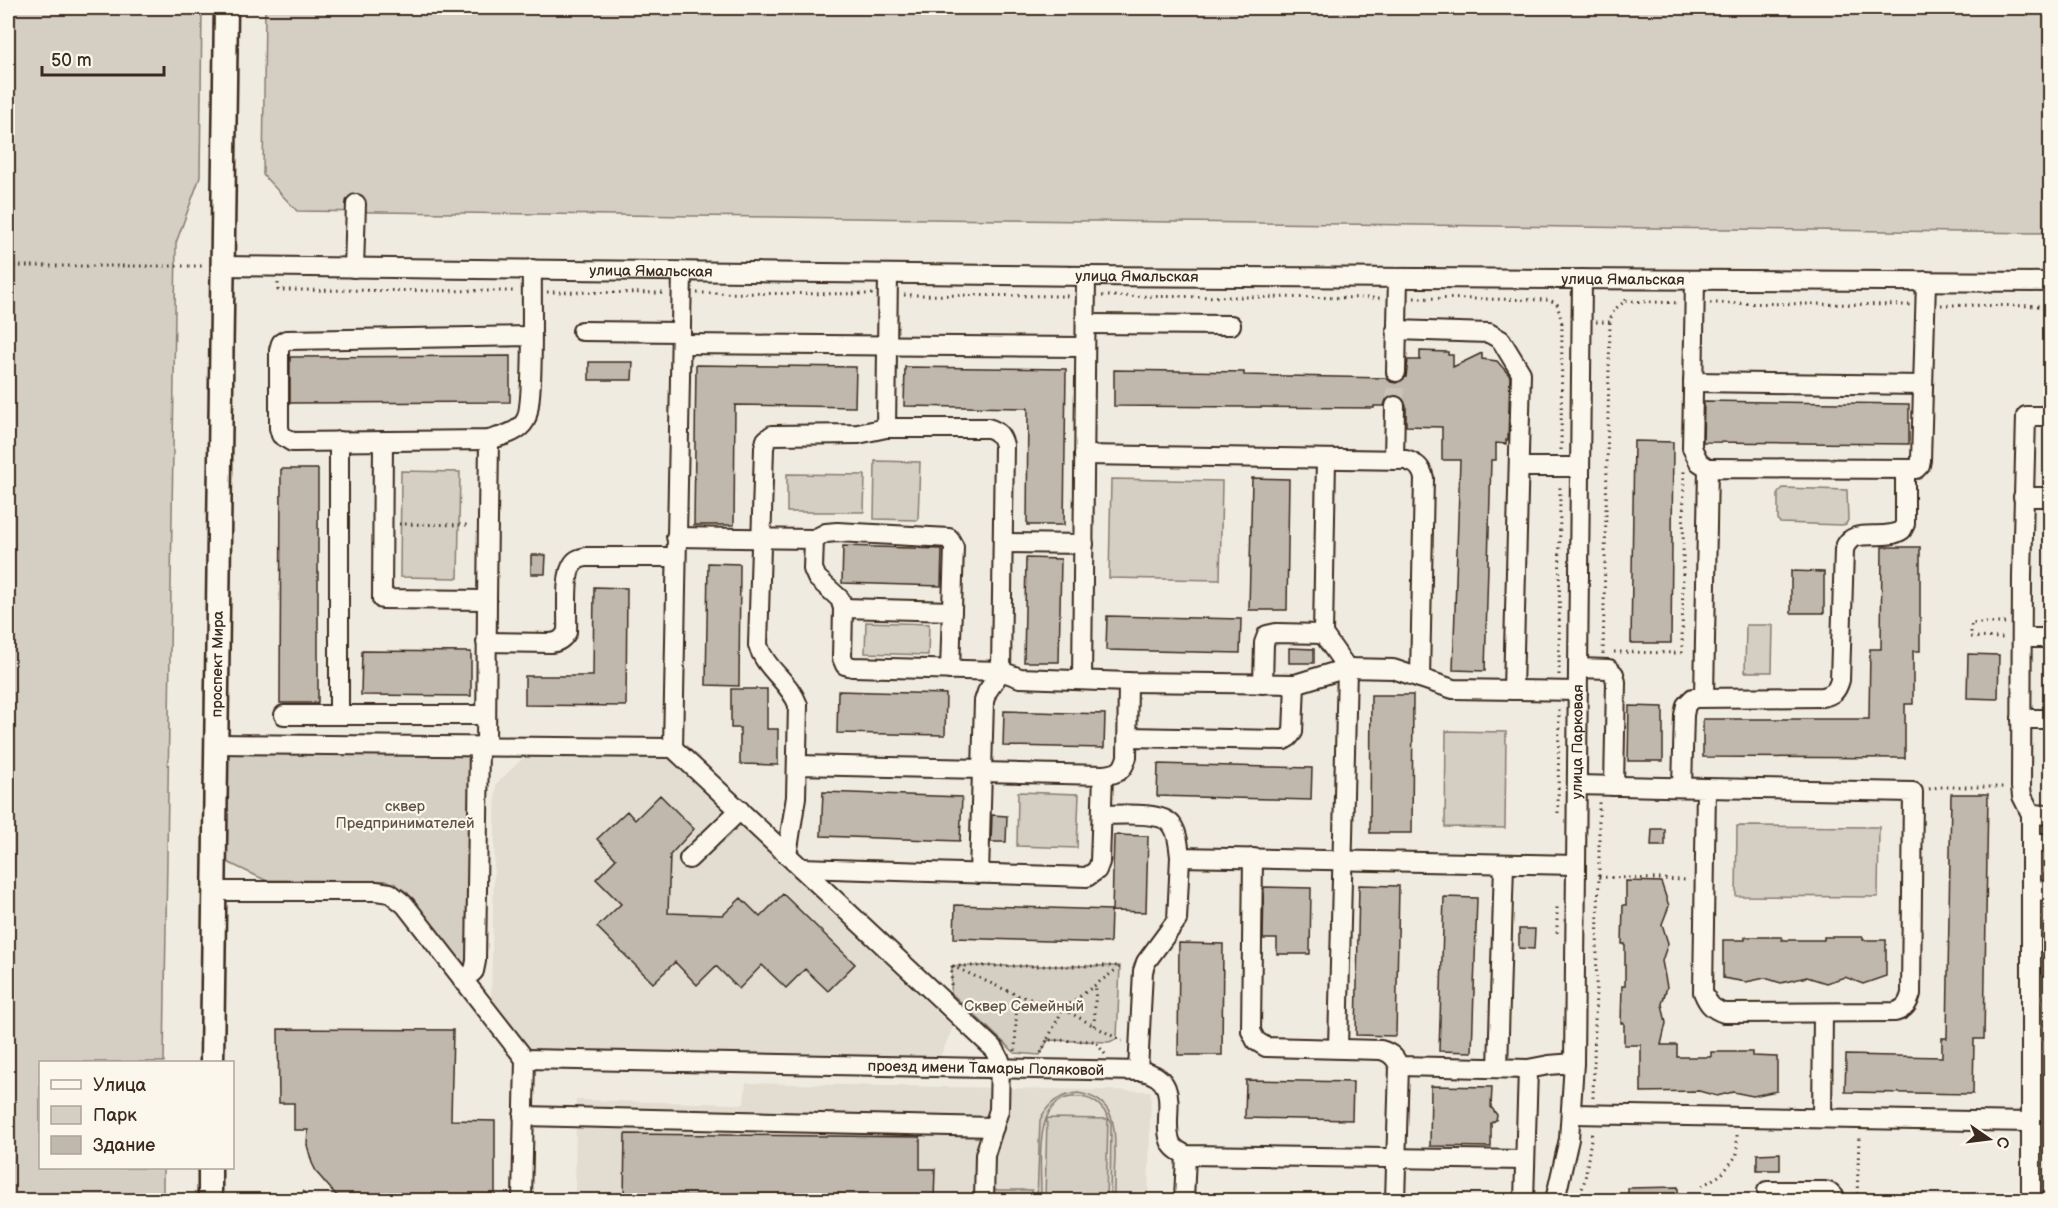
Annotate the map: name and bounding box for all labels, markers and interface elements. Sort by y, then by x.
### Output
scale bar [42,39,164,77]
text: 50 m [51,50,92,71]
street label: улица Ямальская [589,261,713,281]
street label: улица Ямальская [1075,266,1199,286]
street label: улица Ямальская [1561,269,1685,289]
street label: проспект Мира [207,610,227,718]
street label: улица Парковая [1567,684,1587,799]
park label: сквер Предпринимателей [335,797,475,833]
park label: Сквер Семейный [964,997,1084,1016]
street label: проезд имени Тамары Поляковой [867,1056,1104,1080]
legend [39,1061,234,1169]
text: Улица [93,1075,147,1096]
text: Парк [93,1105,137,1126]
north arrow [1959,1109,2019,1169]
text: Здание [93,1135,155,1156]
text: С [1992,1135,2013,1150]

